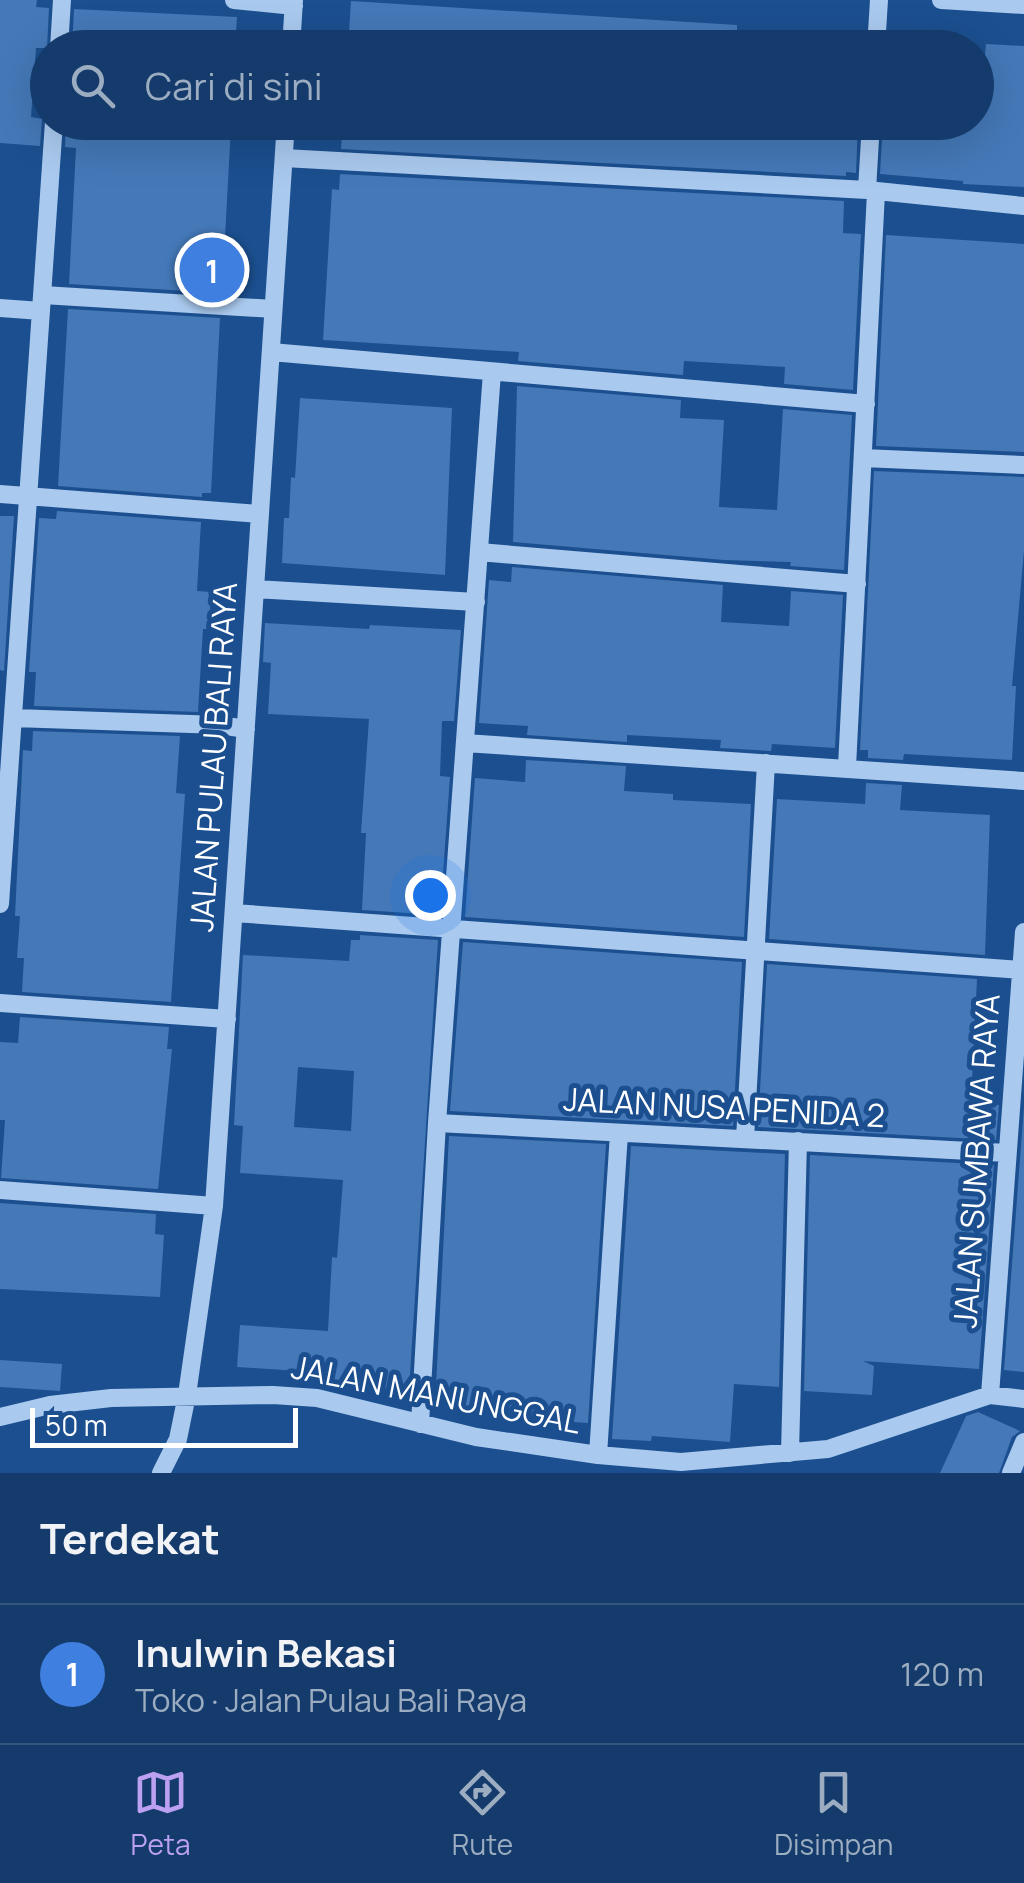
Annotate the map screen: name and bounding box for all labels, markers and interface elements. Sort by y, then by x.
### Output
search box [30,30,994,140]
icon: search [65,58,120,113]
text: Cari di sini [145,59,323,111]
pin: 1 [180,232,244,308]
street label: JALAN PULAU BALI RAYA [179,581,247,933]
your location [405,870,456,921]
street label: JALAN SUMBAWA RAYA [942,992,1010,1329]
street label: JALAN NUSA PENIDA 2 [562,1077,886,1137]
street label: JALAN MANUNGGAL [288,1344,585,1444]
scale bar [30,1403,298,1448]
text: 50 m [45,1406,108,1444]
text: Terdekat [40,1509,220,1567]
text: Inulwin Bekasi [135,1626,397,1678]
text: 1 [65,1652,80,1696]
text: 120 m [900,1652,984,1696]
text: Toko · Jalan Pulau Bali Raya [135,1678,527,1722]
tab: Peta [131,1765,191,1863]
tab: Rute [452,1765,513,1863]
tab: Disimpan [774,1765,893,1863]

